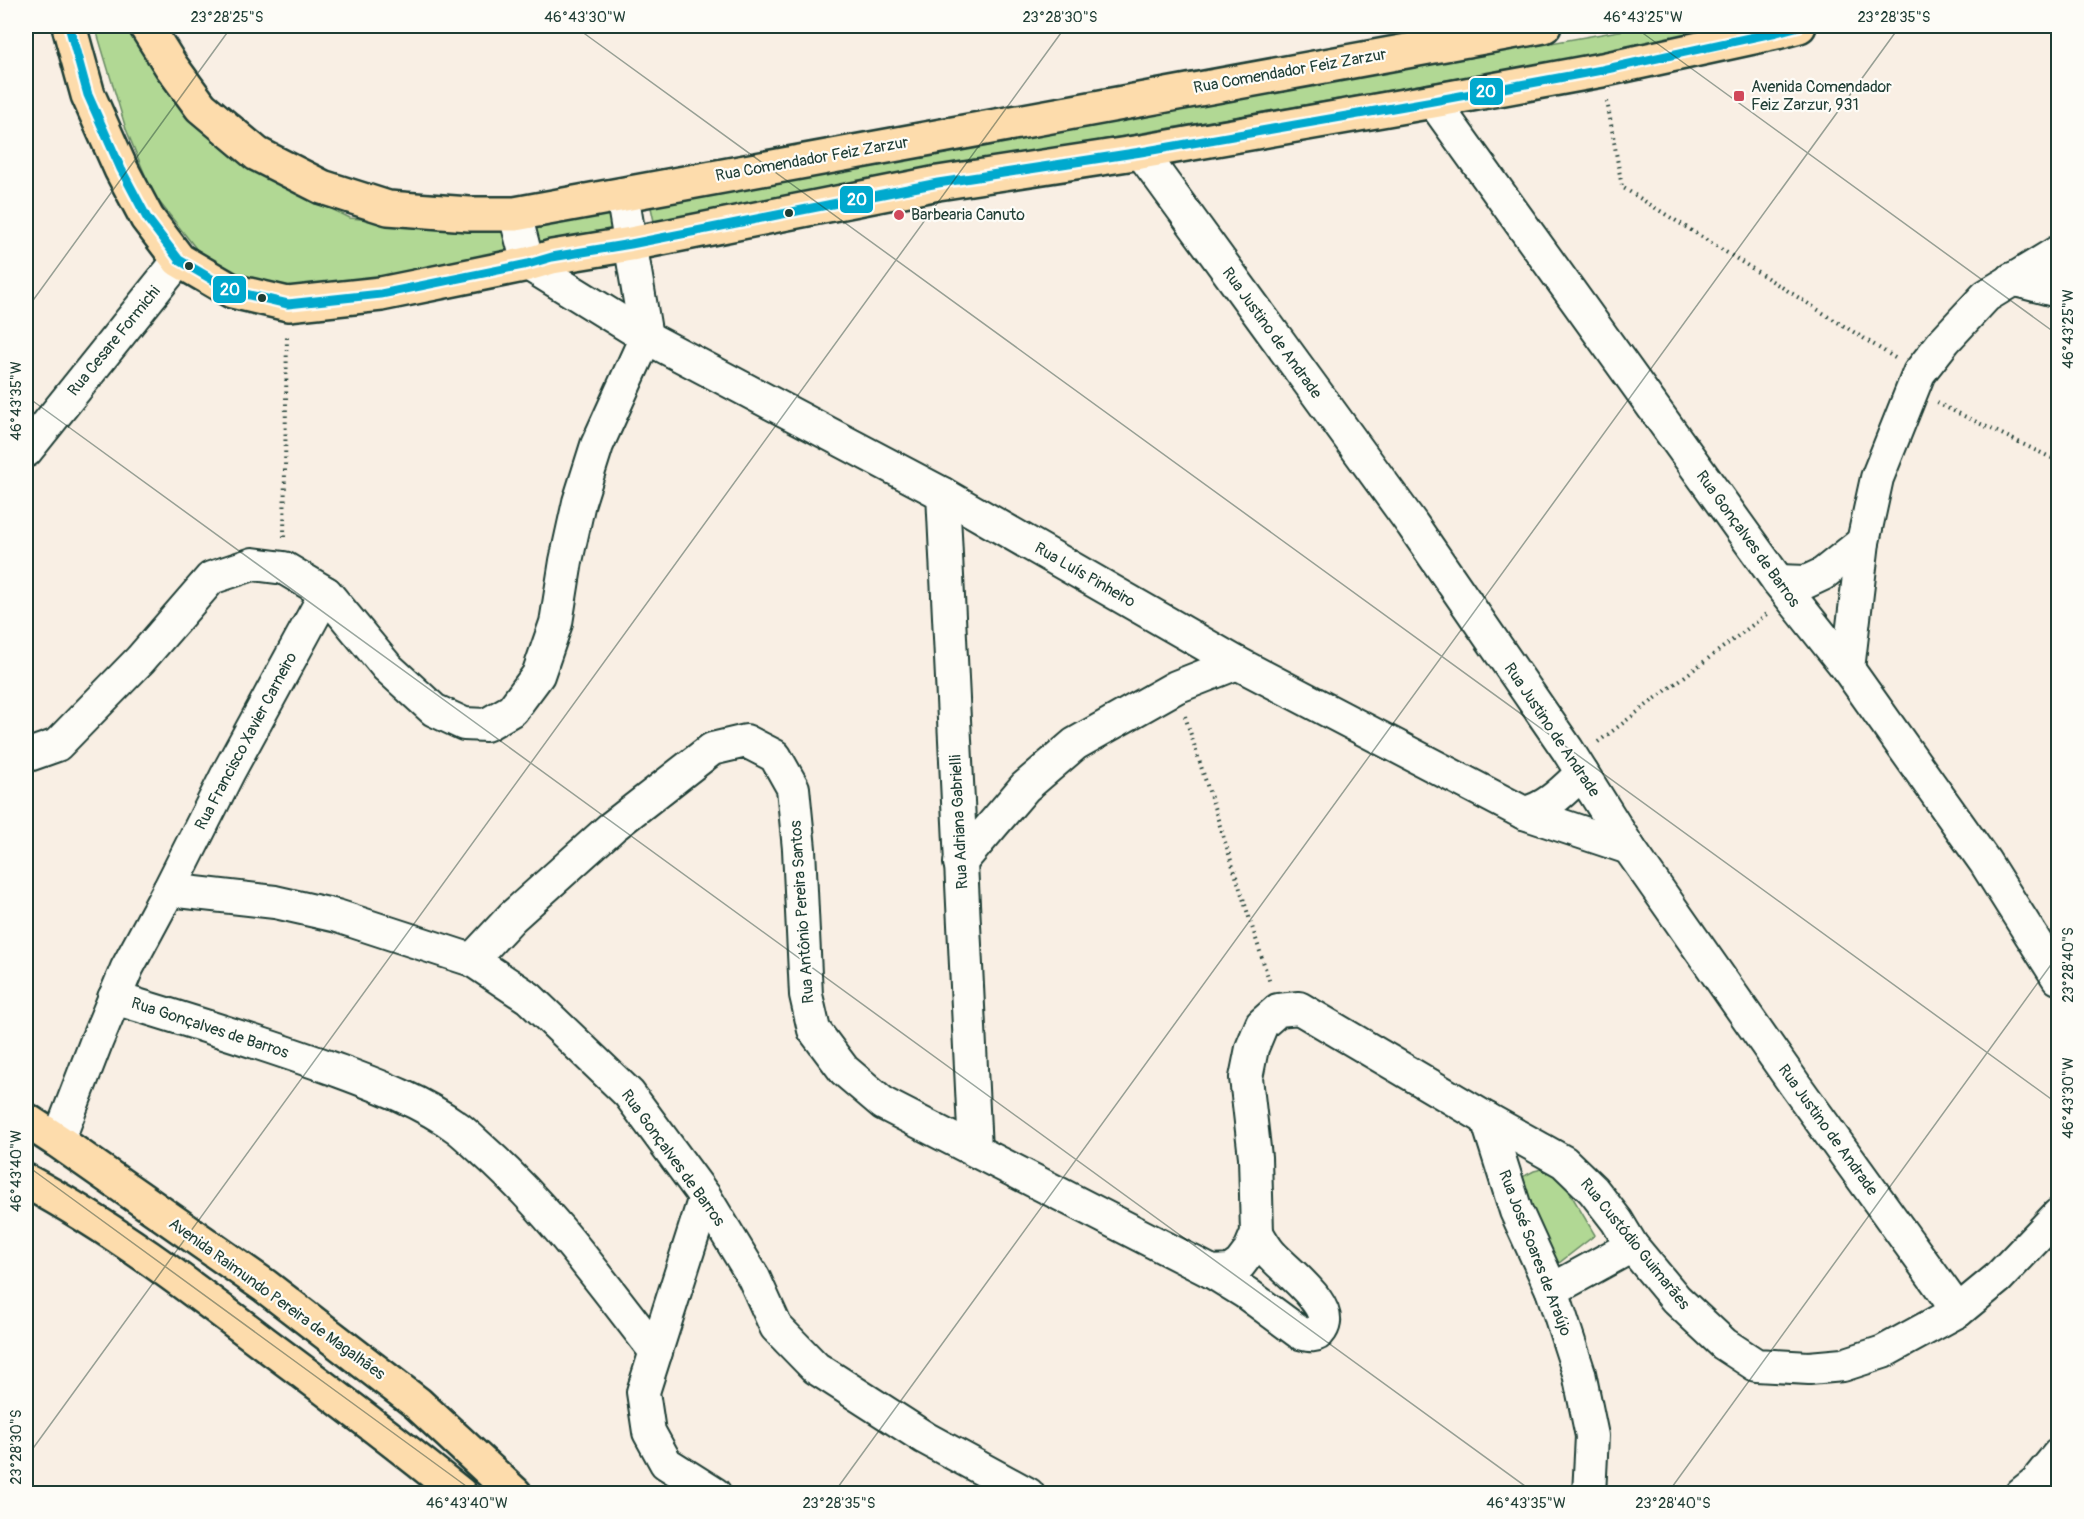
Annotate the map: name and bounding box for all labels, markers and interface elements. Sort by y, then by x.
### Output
text: 23°28'25"S [190,8,264,27]
text: 46°43'30"W [544,8,626,27]
text: 23°28'30"S [1022,8,1098,27]
text: 46°43'25"W [1603,8,1683,27]
text: 23°28'35"S [1857,8,1931,27]
street label: Rua Comendador Feiz Zarzur [1192,44,1388,98]
line badge: 20 [1469,77,1504,106]
place label: Avenida Comendador Feiz Zarzur, 931 [1751,77,1892,115]
text: 20 [1476,82,1496,102]
marker: Avenida Comendador Feiz Zarzur, 931 [1732,89,1746,103]
street label: Rua Comendador Feiz Zarzur [714,132,910,186]
line badge: 20 [839,185,874,214]
text: 20 [847,190,867,210]
place label: Barbearia Canuto [911,205,1025,225]
unlabelled marker [783,207,795,219]
marker: Barbearia Canuto [892,208,906,222]
unlabelled marker [183,260,195,272]
street label: Rua Justino de Andrade [1218,263,1326,403]
line badge: 20 [212,275,247,304]
text: 20 [220,280,240,300]
street label: Rua Cesare Formichi [63,282,165,400]
text: 46°43'25"W [2059,289,2078,369]
unlabelled marker [256,292,268,304]
text: 46°43'35"W [7,361,26,441]
street label: Rua Gonçalves de Barros [1692,467,1804,611]
street label: Rua Luís Pinheiro [1031,538,1139,612]
street label: Rua Francisco Xavier Carneiro [191,648,302,833]
street label: Rua Justino de Andrade [1500,659,1604,801]
street label: Rua Adriana Gabrielli [945,754,973,890]
street label: Rua Antônio Pereira Santos [786,820,818,1004]
text: 23°28'40"S [2059,927,2078,1003]
street label: Rua Gonçalves de Barros [129,993,291,1063]
text: 46°43'30"W [2059,1057,2078,1139]
street label: Rua Justino de Andrade [1774,1060,1882,1200]
street label: Rua Gonçalves de Barros [617,1086,729,1230]
text: 46°43'40"W [7,1130,26,1212]
street label: Rua José Soares de Araújo [1494,1167,1576,1339]
street label: Rua Custódio Guimarães [1576,1174,1694,1314]
street label: Avenida Raimundo Pereira de Magalhães [165,1214,389,1384]
text: 23°28'30"S [7,1409,26,1485]
text: 46°43'40"W [426,1494,508,1513]
text: 23°28'35"S [802,1494,876,1513]
text: 46°43'35"W [1486,1494,1566,1513]
text: 23°28'40"S [1635,1494,1711,1513]

